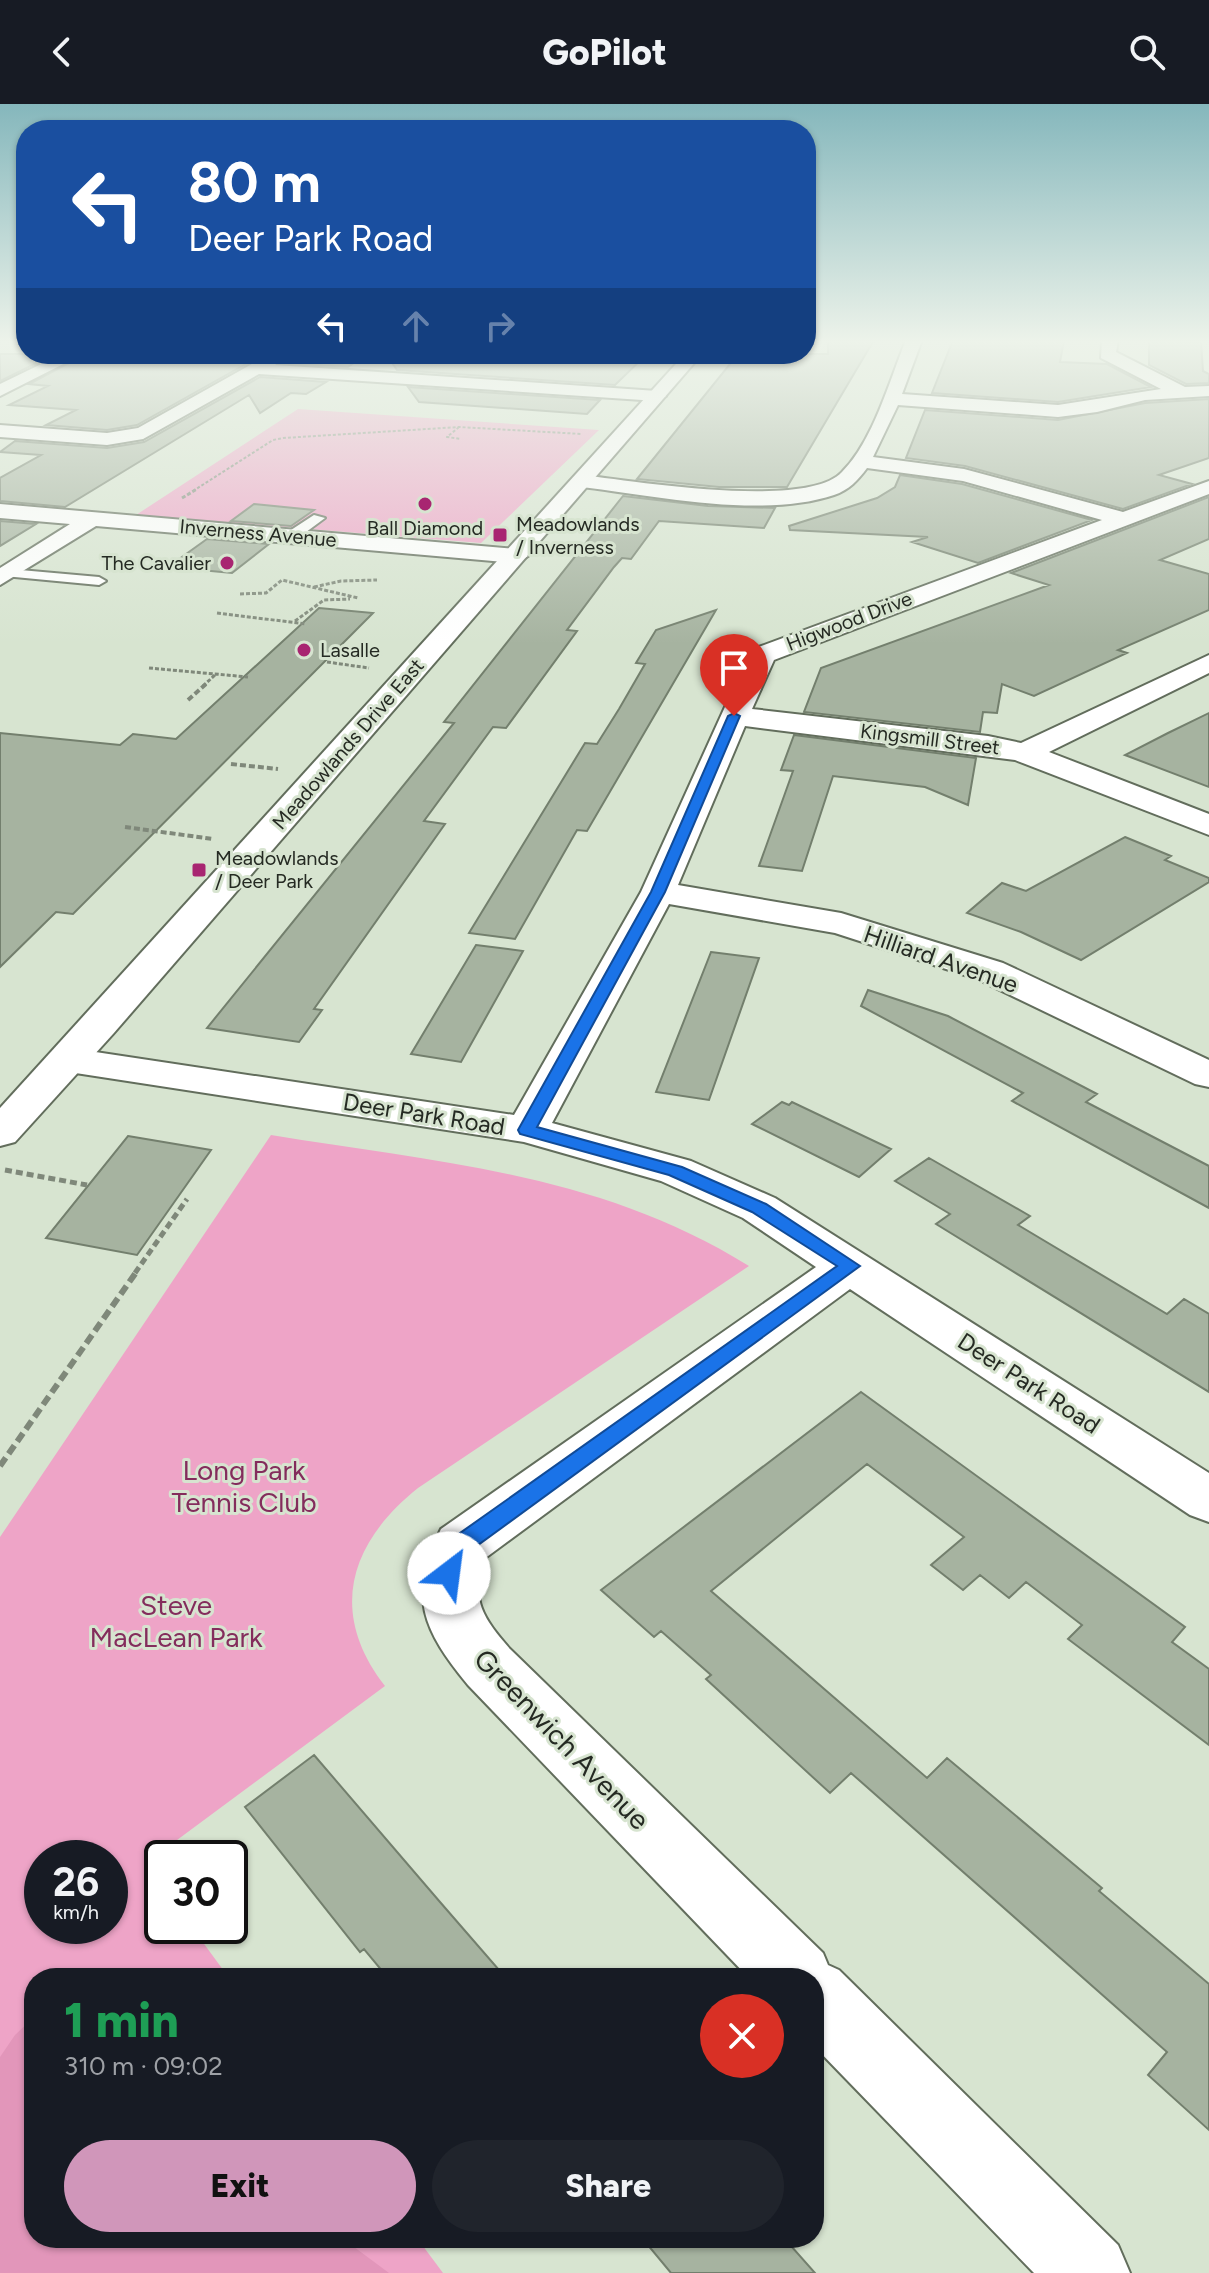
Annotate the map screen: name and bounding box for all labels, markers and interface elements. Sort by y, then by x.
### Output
icon: back [40,30,84,74]
icon: search [1125,30,1169,74]
text: GoPilot [542,31,667,74]
text: 80 m [188,149,321,216]
icon: left [56,152,160,256]
text: Deer Park Road [188,217,433,260]
icon: left [310,304,354,348]
icon: ahead [394,304,438,348]
icon: right [478,304,522,348]
marker: Ball Diamond [416,495,434,513]
place label: Meadowlands / Inverness [516,512,640,559]
street label: Inverness Avenue [178,514,338,552]
place label: Ball Diamond [367,516,483,540]
marker: Meadowlands / Inverness [491,526,509,544]
place label: The Cavalier [101,551,211,575]
marker: The Cavalier [218,554,236,572]
street label: Higwood Drive [783,586,915,656]
pin [700,634,768,716]
place label: Lasalle [320,638,380,662]
marker: Lasalle [295,641,313,659]
icon: arrive [712,646,756,690]
street label: Meadowlands Drive East [267,654,429,834]
street label: Kingsmill Street [859,719,1001,759]
place label: Meadowlands / Deer Park [215,846,339,893]
marker: Meadowlands / Deer Park [190,861,208,879]
street label: Hilliard Avenue [860,919,1022,999]
street label: Deer Park Road [341,1087,507,1141]
street label: Deer Park Road [953,1326,1105,1440]
park label: Long Park Tennis Club [171,1453,317,1519]
position arrow [407,1531,491,1615]
park label: Steve MacLean Park [89,1588,263,1654]
street label: Greenwich Avenue [467,1642,657,1836]
speed limit sign: 30 [144,1840,248,1944]
text: 26 [53,1858,99,1906]
text: km/h [53,1900,99,1924]
text: 1 min [64,1991,179,2049]
button: close [700,1994,784,2078]
text: 310 m · 09:02 [64,2050,223,2082]
button: Exit [64,2140,416,2232]
button: Share [432,2140,784,2232]

